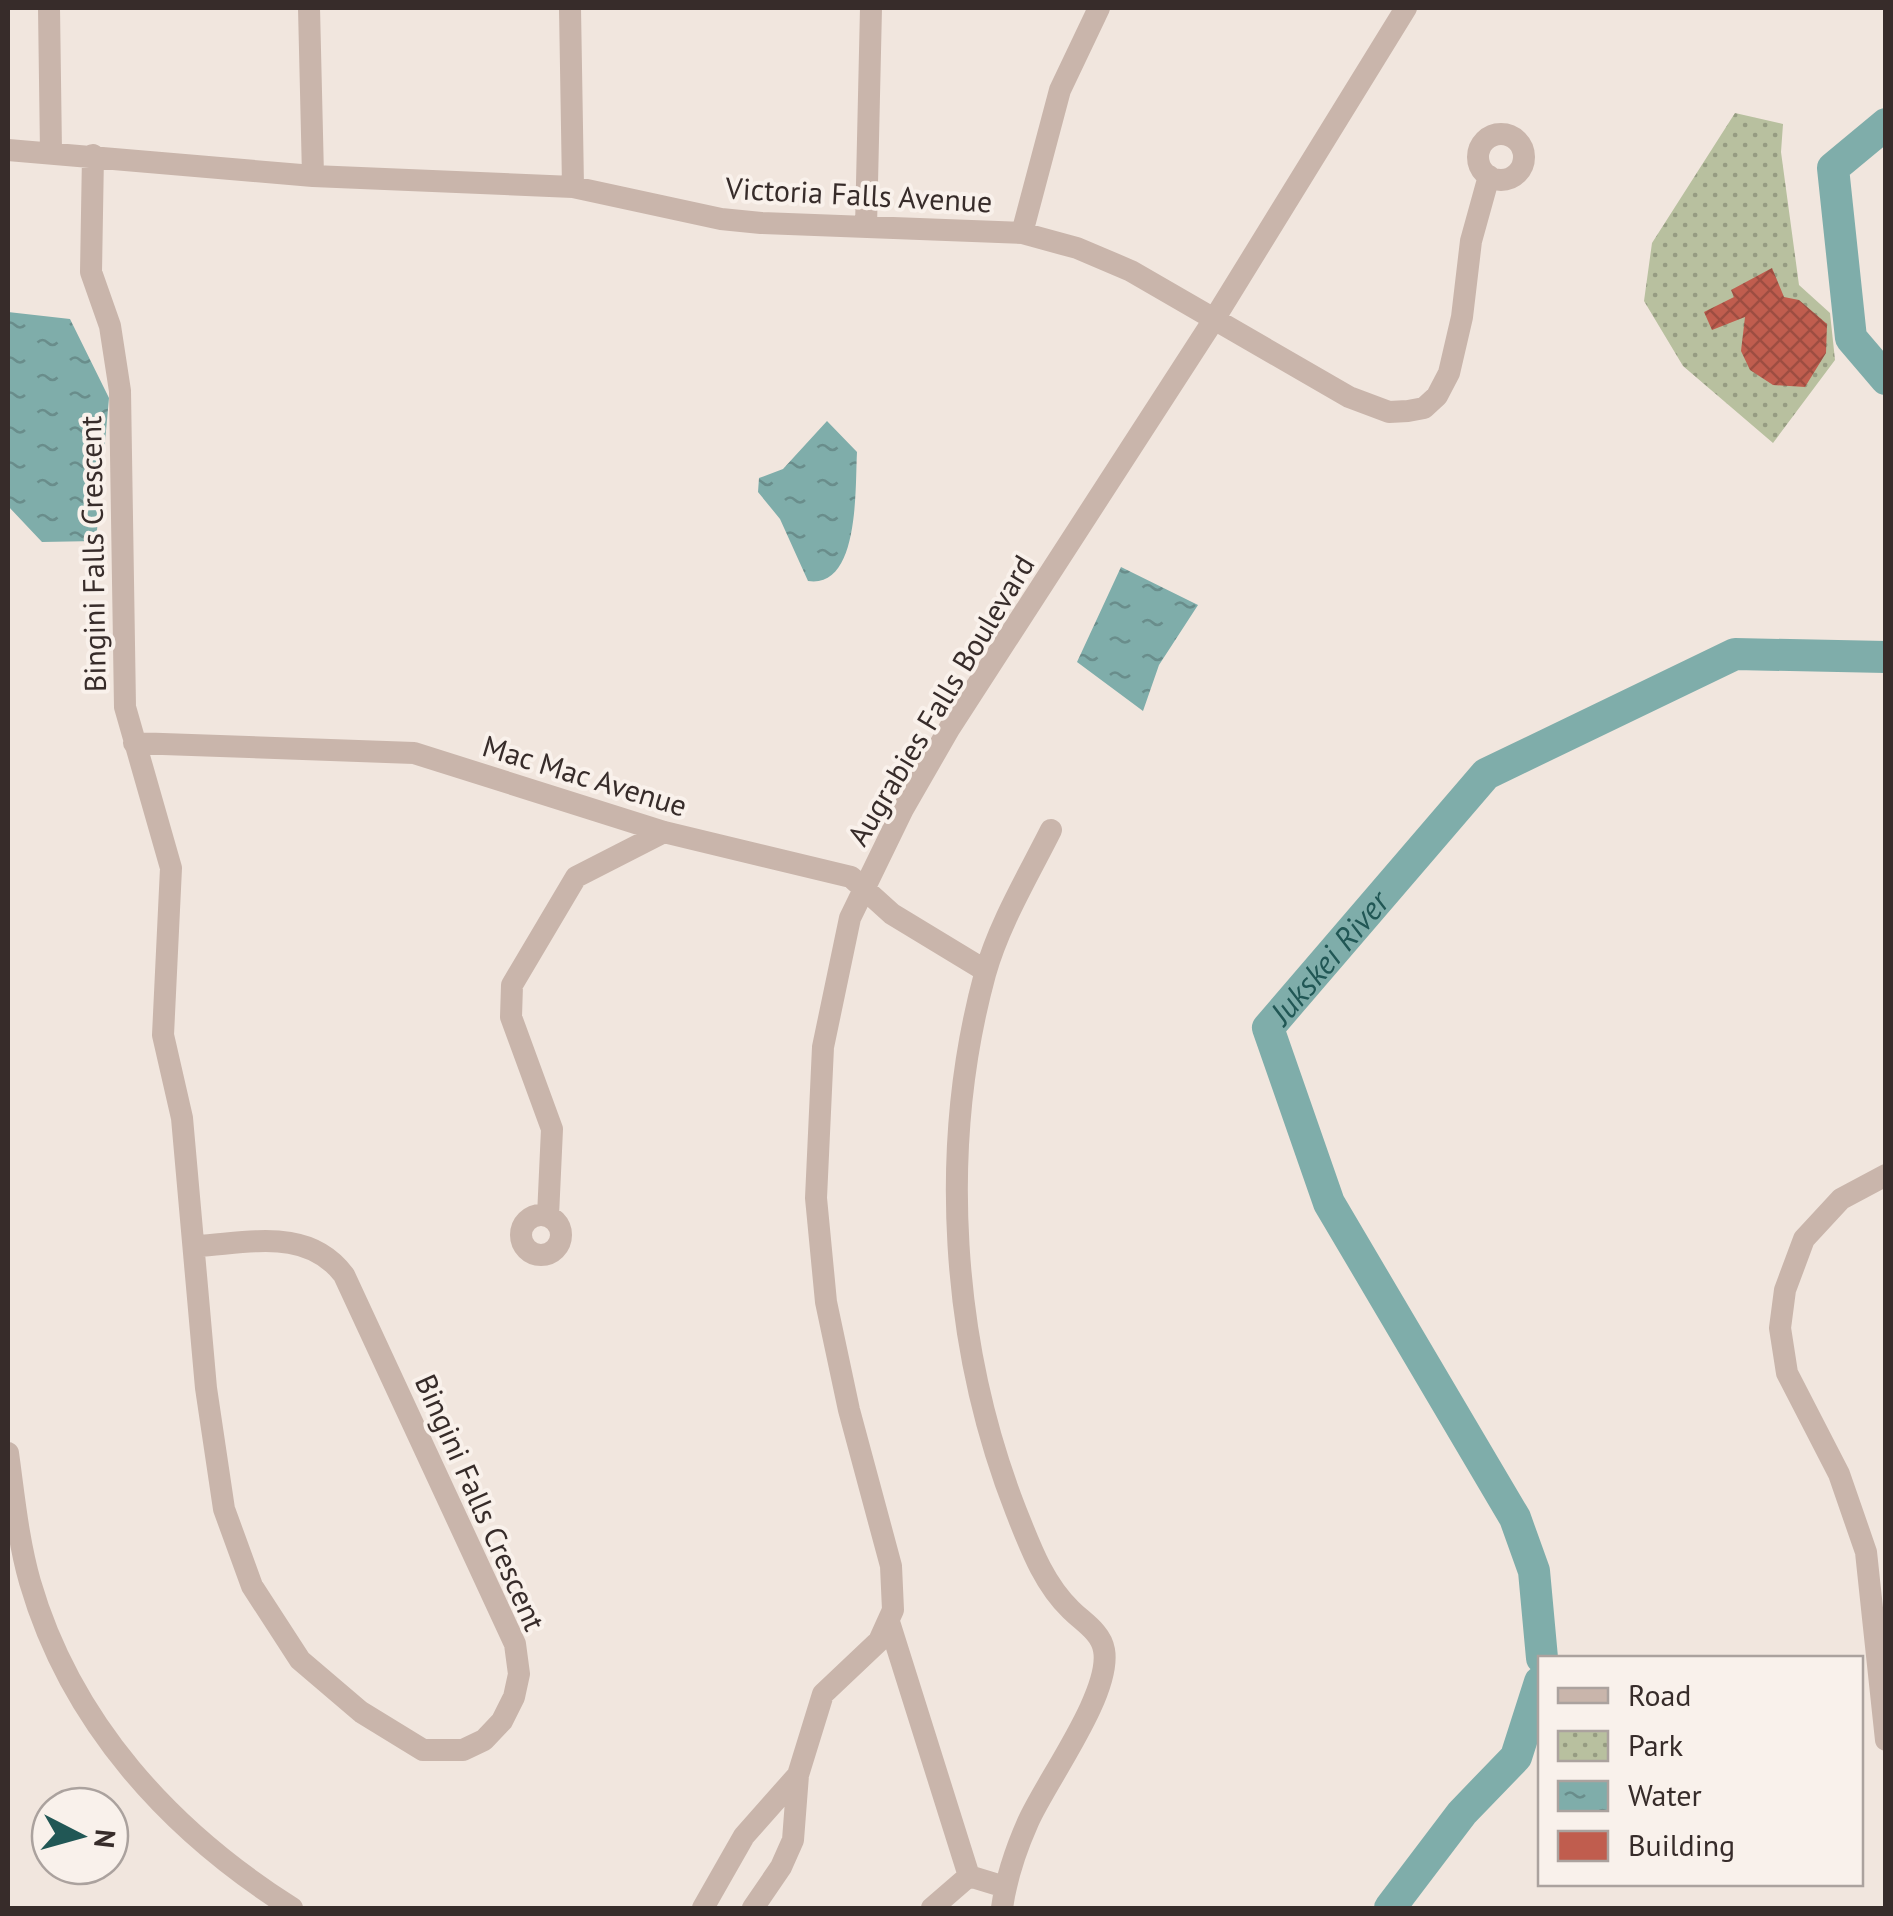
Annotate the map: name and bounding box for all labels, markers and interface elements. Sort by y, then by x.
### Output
street label: Victoria Falls Avenue [724,167,993,220]
street label: Bingini Falls Crescent [70,415,114,693]
street label: Augrabies Falls Boulevard [838,548,1042,852]
street label: Mac Mac Avenue [478,725,692,825]
water label: Jukskei River [1258,880,1399,1034]
street label: Bingini Falls Crescent [407,1368,555,1636]
legend [1538,1656,1863,1886]
text: Road [1628,1675,1692,1714]
text: Park [1628,1725,1684,1764]
text: Water [1628,1775,1702,1814]
north arrow [30,1786,130,1886]
text: Building [1628,1825,1735,1864]
text: N [86,1828,125,1850]

